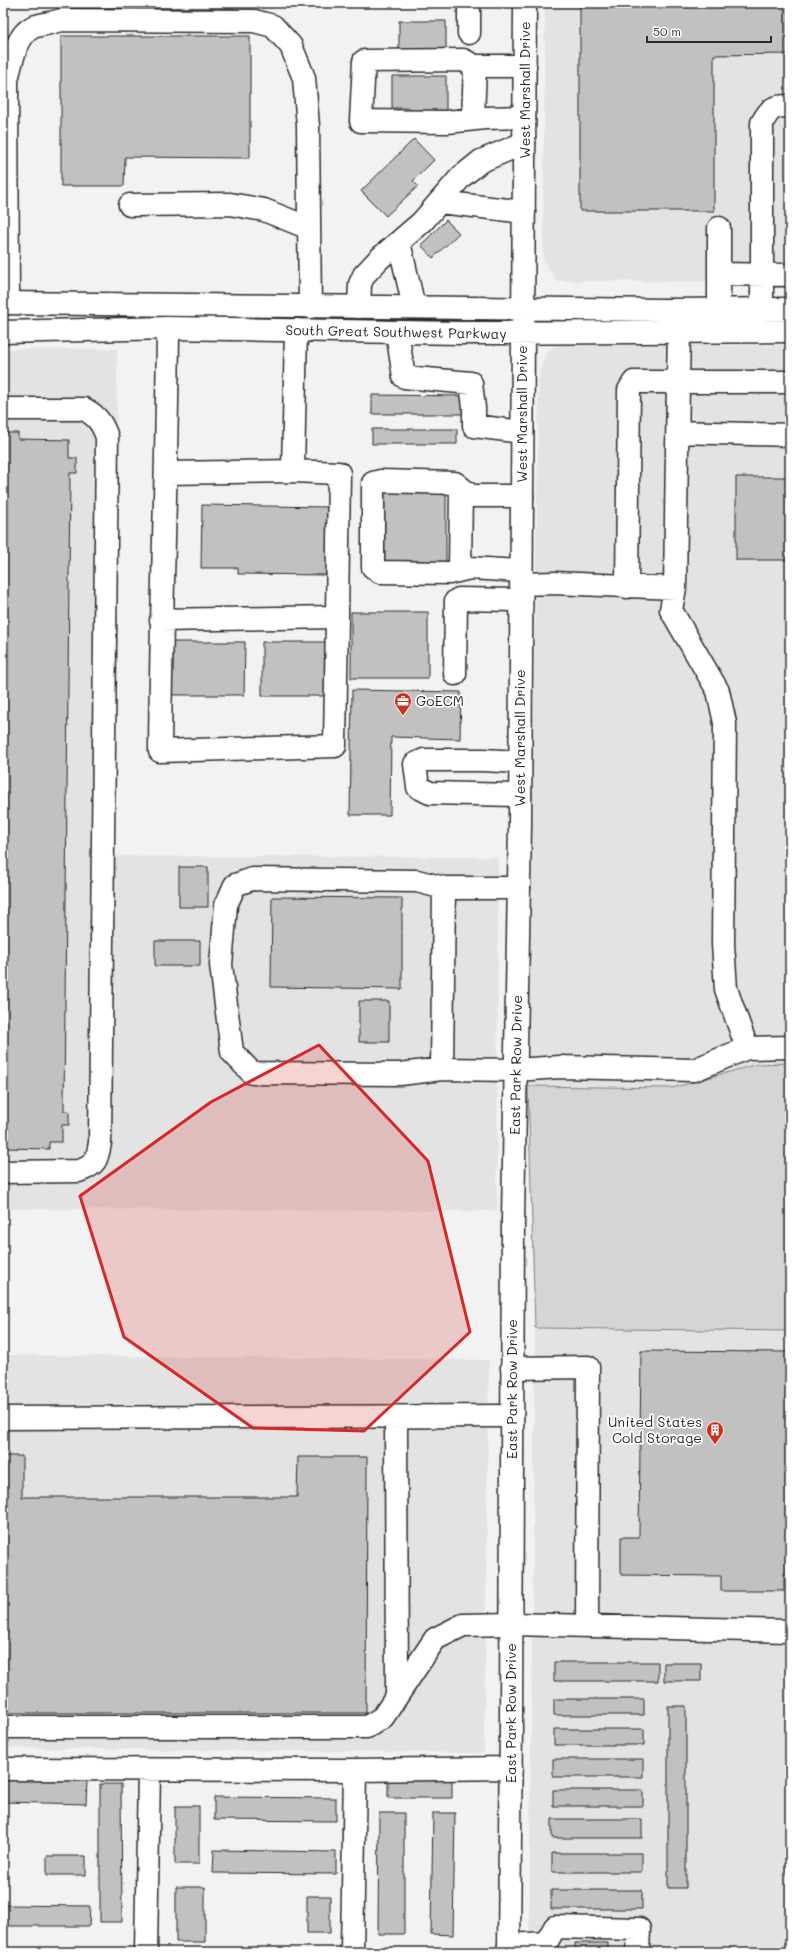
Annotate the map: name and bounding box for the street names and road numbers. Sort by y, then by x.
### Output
street label: West Marshall Drive [515,21,534,159]
street label: South Great Southwest Parkway [285,320,507,343]
street label: West Marshall Drive [512,345,531,483]
street label: West Marshall Drive [510,669,529,807]
street label: East Park Row Drive [505,995,526,1135]
street label: East Park Row Drive [502,1319,521,1459]
street label: East Park Row Drive [501,1643,520,1783]

